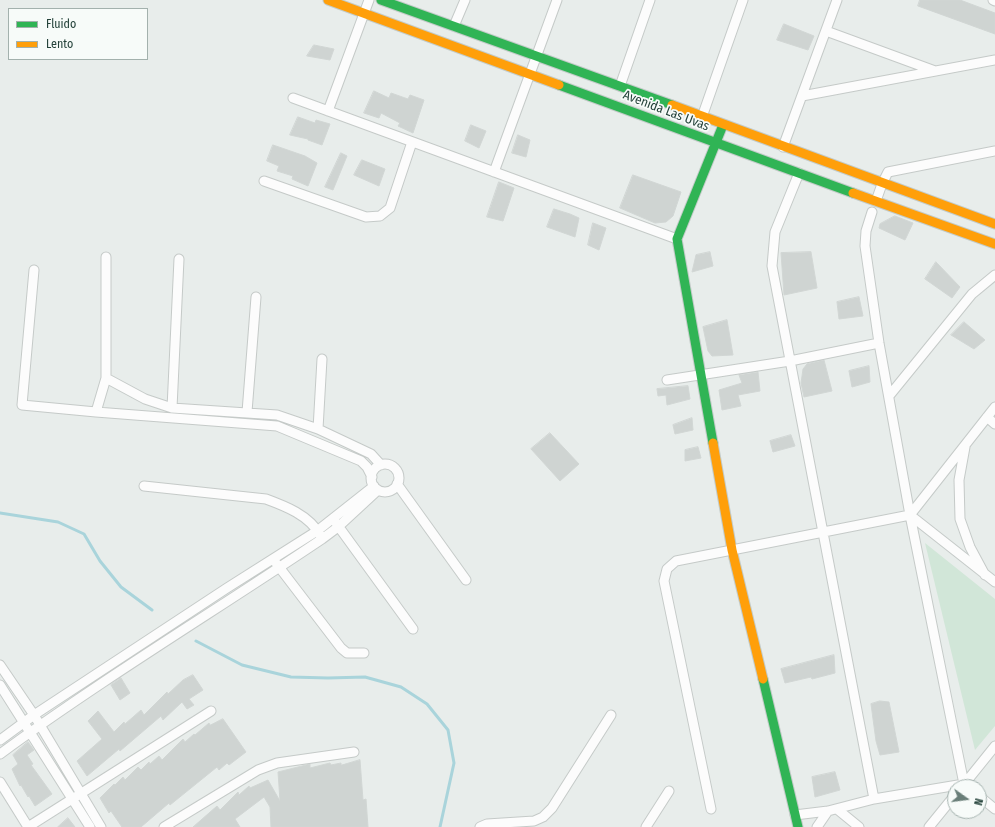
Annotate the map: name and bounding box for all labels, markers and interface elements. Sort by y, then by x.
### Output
legend [8,8,148,60]
text: Fluido [46,17,76,31]
text: Lento [46,37,73,51]
street label: Avenida Las Uvas [621,87,711,135]
north arrow [947,779,987,819]
text: N [971,797,985,807]

